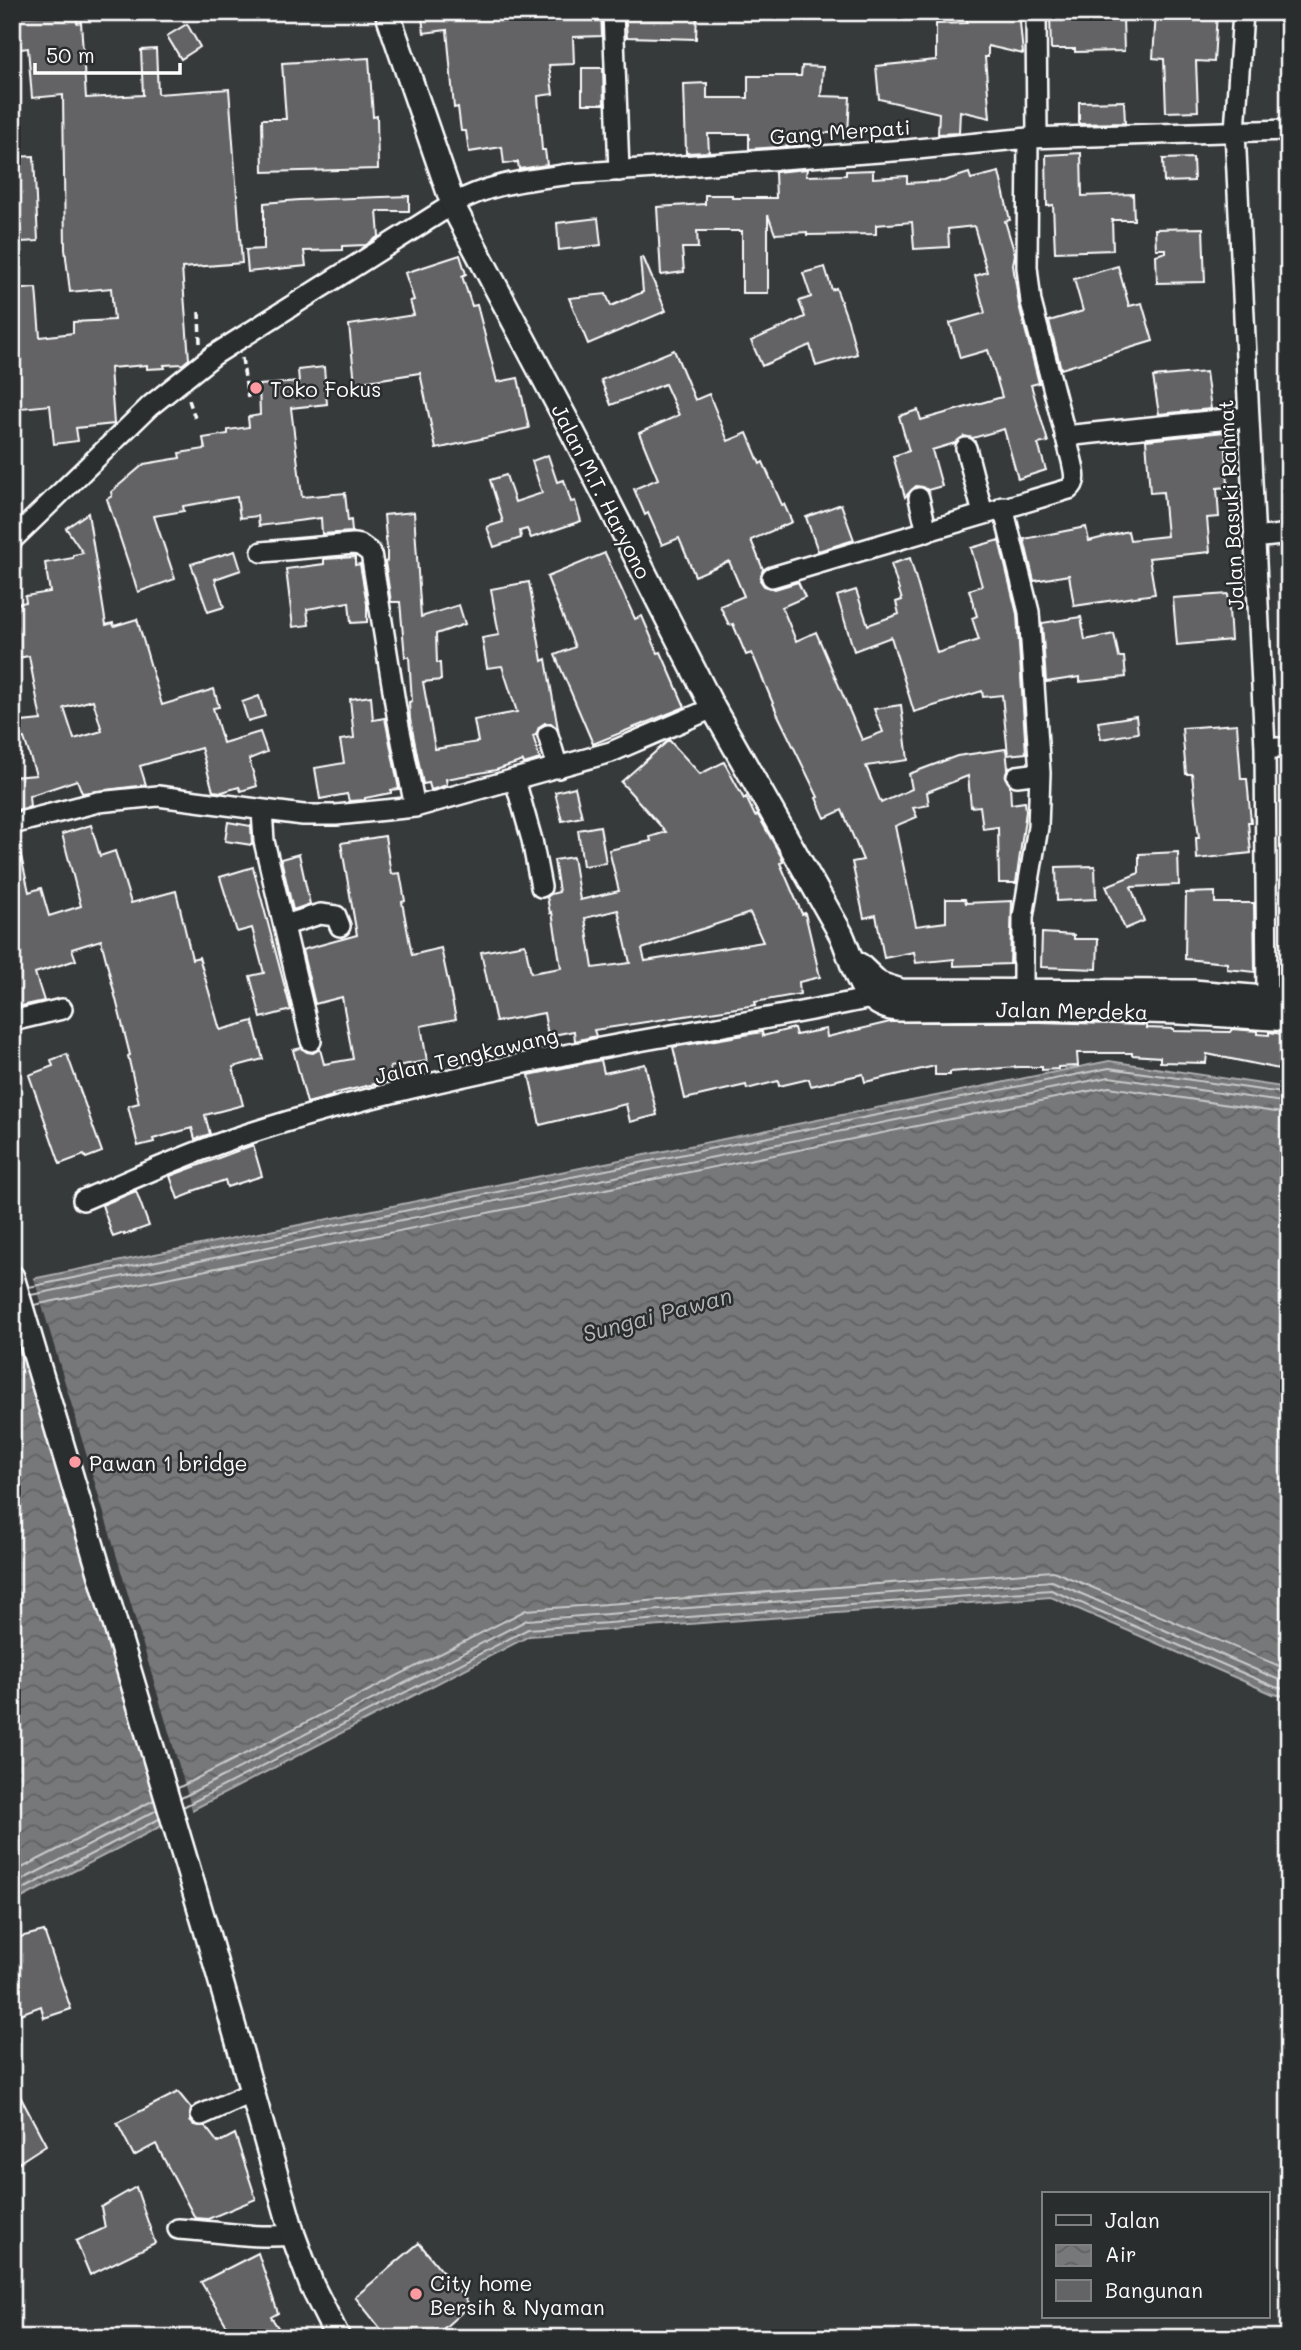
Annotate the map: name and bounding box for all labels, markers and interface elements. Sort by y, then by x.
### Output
scale bar [35,32,180,76]
text: 50 m [46,41,95,68]
street label: Gang Merpati [769,113,911,149]
place label: Toko Fokus [270,375,382,402]
marker: Toko Fokus [248,380,264,396]
street label: Jalan M.T. Haryono [546,399,658,583]
street label: Jalan Basuki Rahmat [1211,399,1249,611]
street label: Jalan Merdeka [996,995,1148,1025]
street label: Jalan Tengkawang [372,1021,560,1089]
water label: Sungai Pawan [579,1280,735,1348]
place label: Pawan 1 bridge [89,1449,248,1476]
marker: Pawan 1 bridge [67,1454,83,1470]
legend [1042,2192,1270,2318]
text: Jalan [1105,2206,1160,2233]
text: Air [1105,2240,1137,2267]
place label: City home Bersih & Nyaman [430,2269,605,2320]
text: Bangunan [1105,2276,1203,2303]
marker: City home Bersih & Nyaman [408,2286,424,2302]

